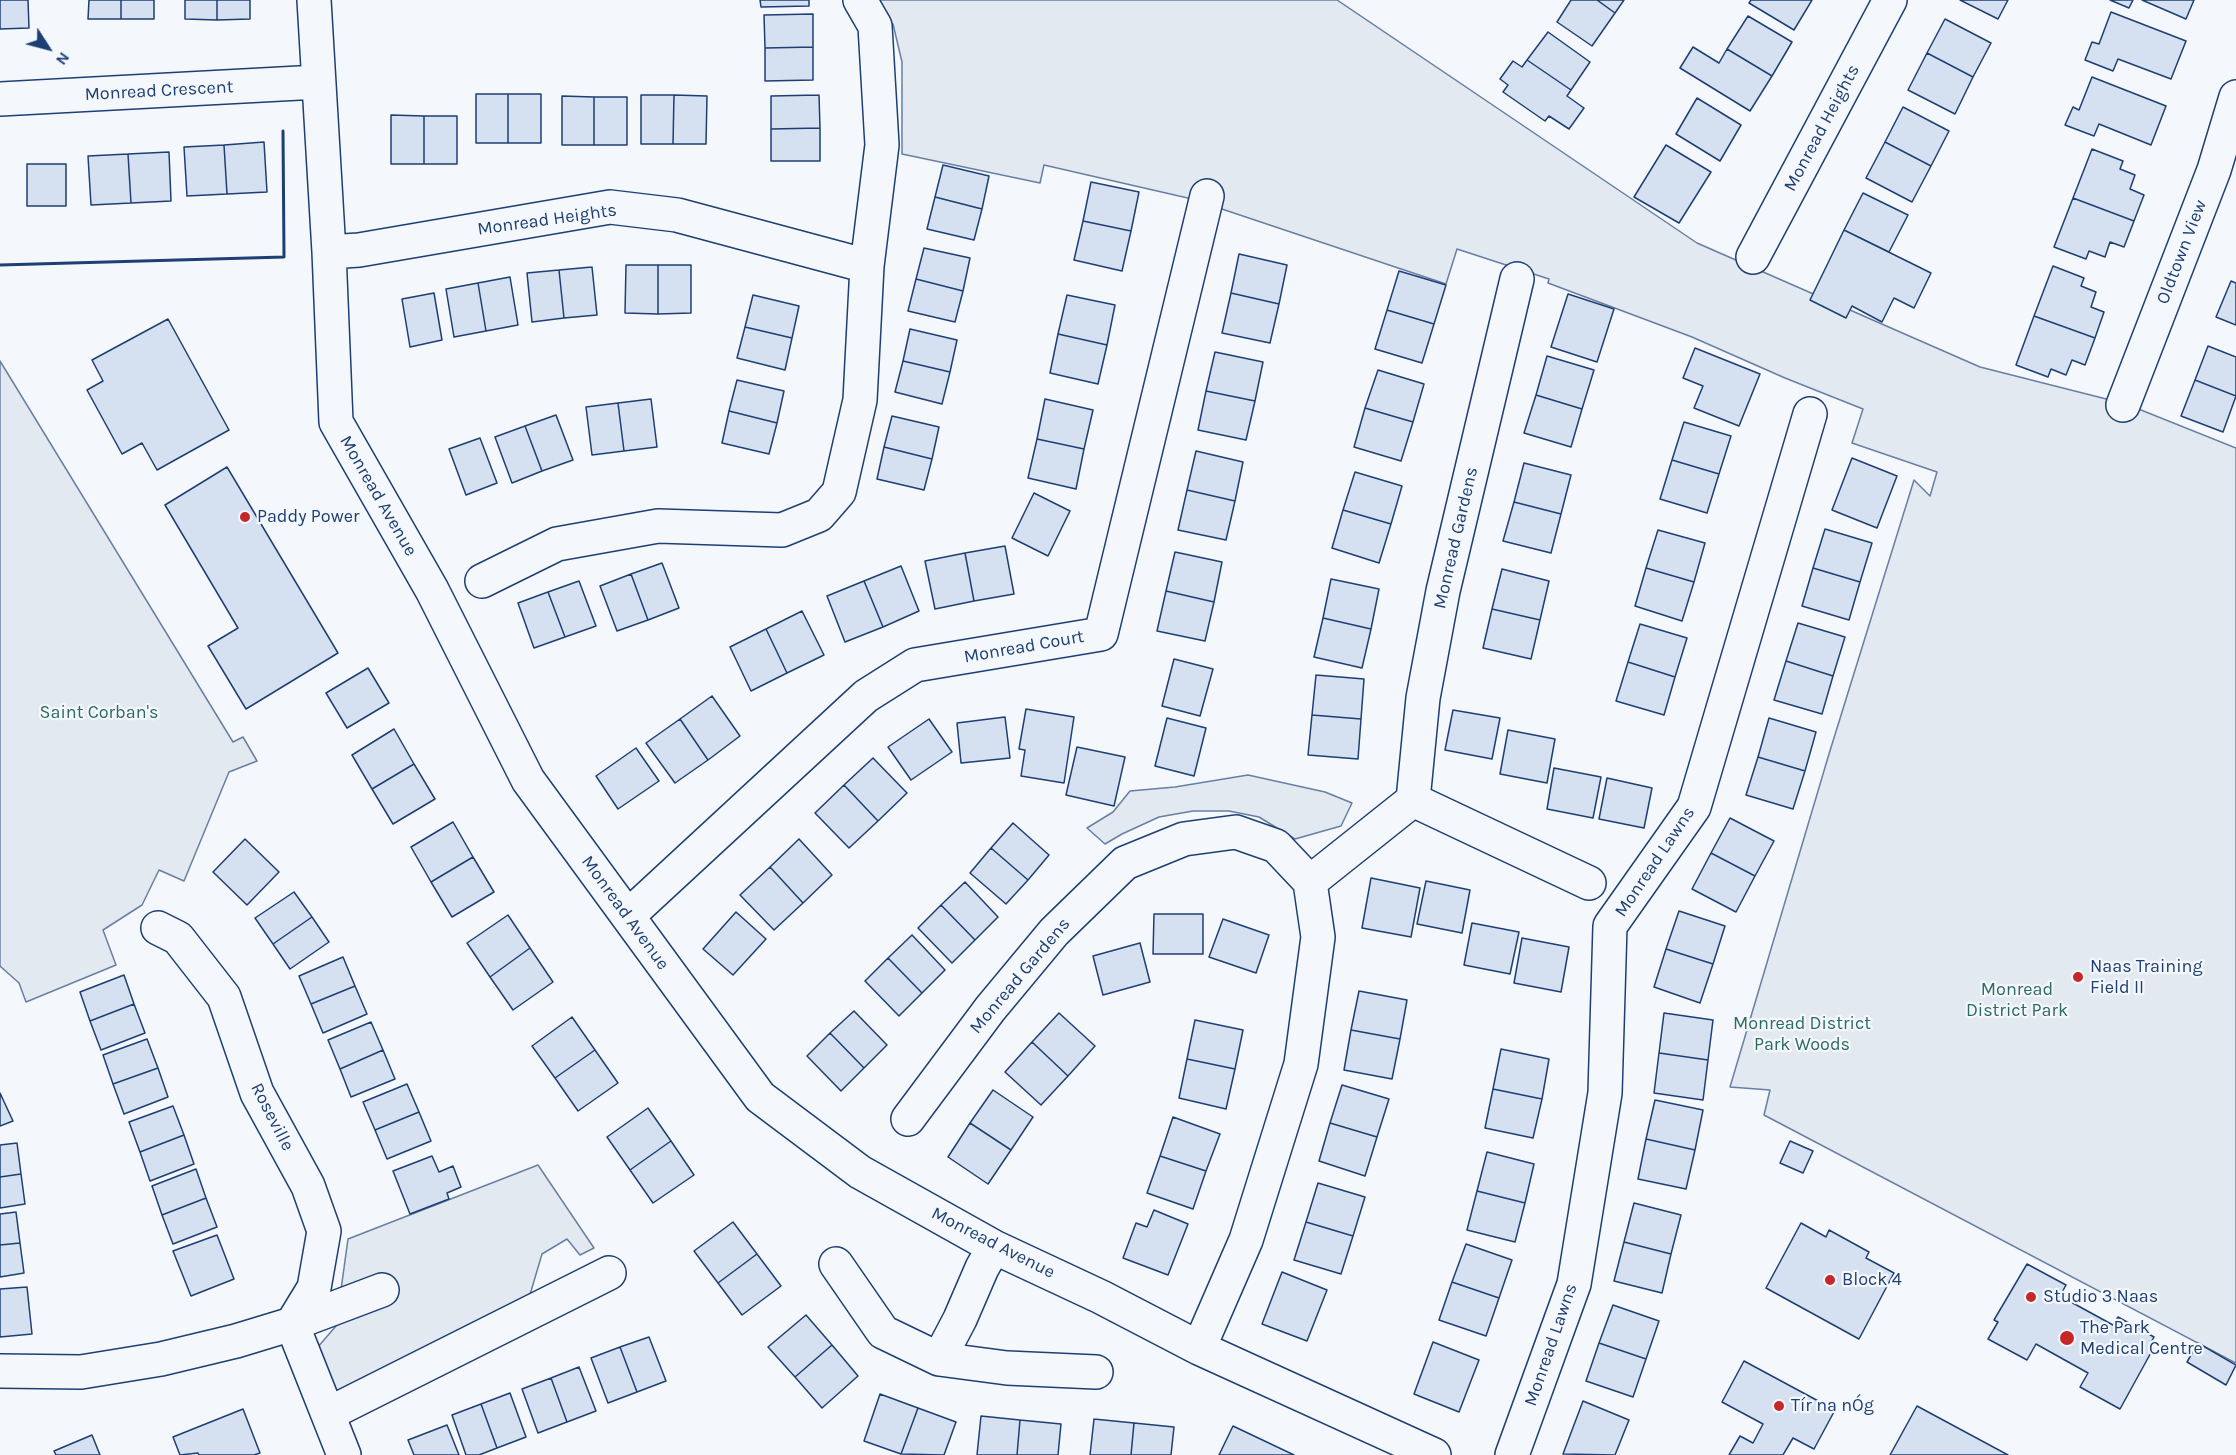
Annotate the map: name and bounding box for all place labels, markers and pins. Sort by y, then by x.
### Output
place label: Paddy Power [257,506,359,528]
marker: Paddy Power [238,510,252,524]
place label: Naas Training Field II [2090,956,2203,998]
marker: Naas Training Field II [2071,970,2085,984]
place label: Block 4 [1842,1269,1902,1291]
marker: Block 4 [1823,1273,1837,1287]
place label: Studio 3 Naas [2043,1286,2158,1308]
marker: Studio 3 Naas [2024,1290,2038,1304]
place label: The Park Medical Centre [2080,1317,2203,1360]
marker: The Park Medical Centre [2058,1329,2076,1347]
place label: Tír na nÓg [1791,1395,1874,1417]
marker: Tír na nÓg [1772,1399,1786,1413]

